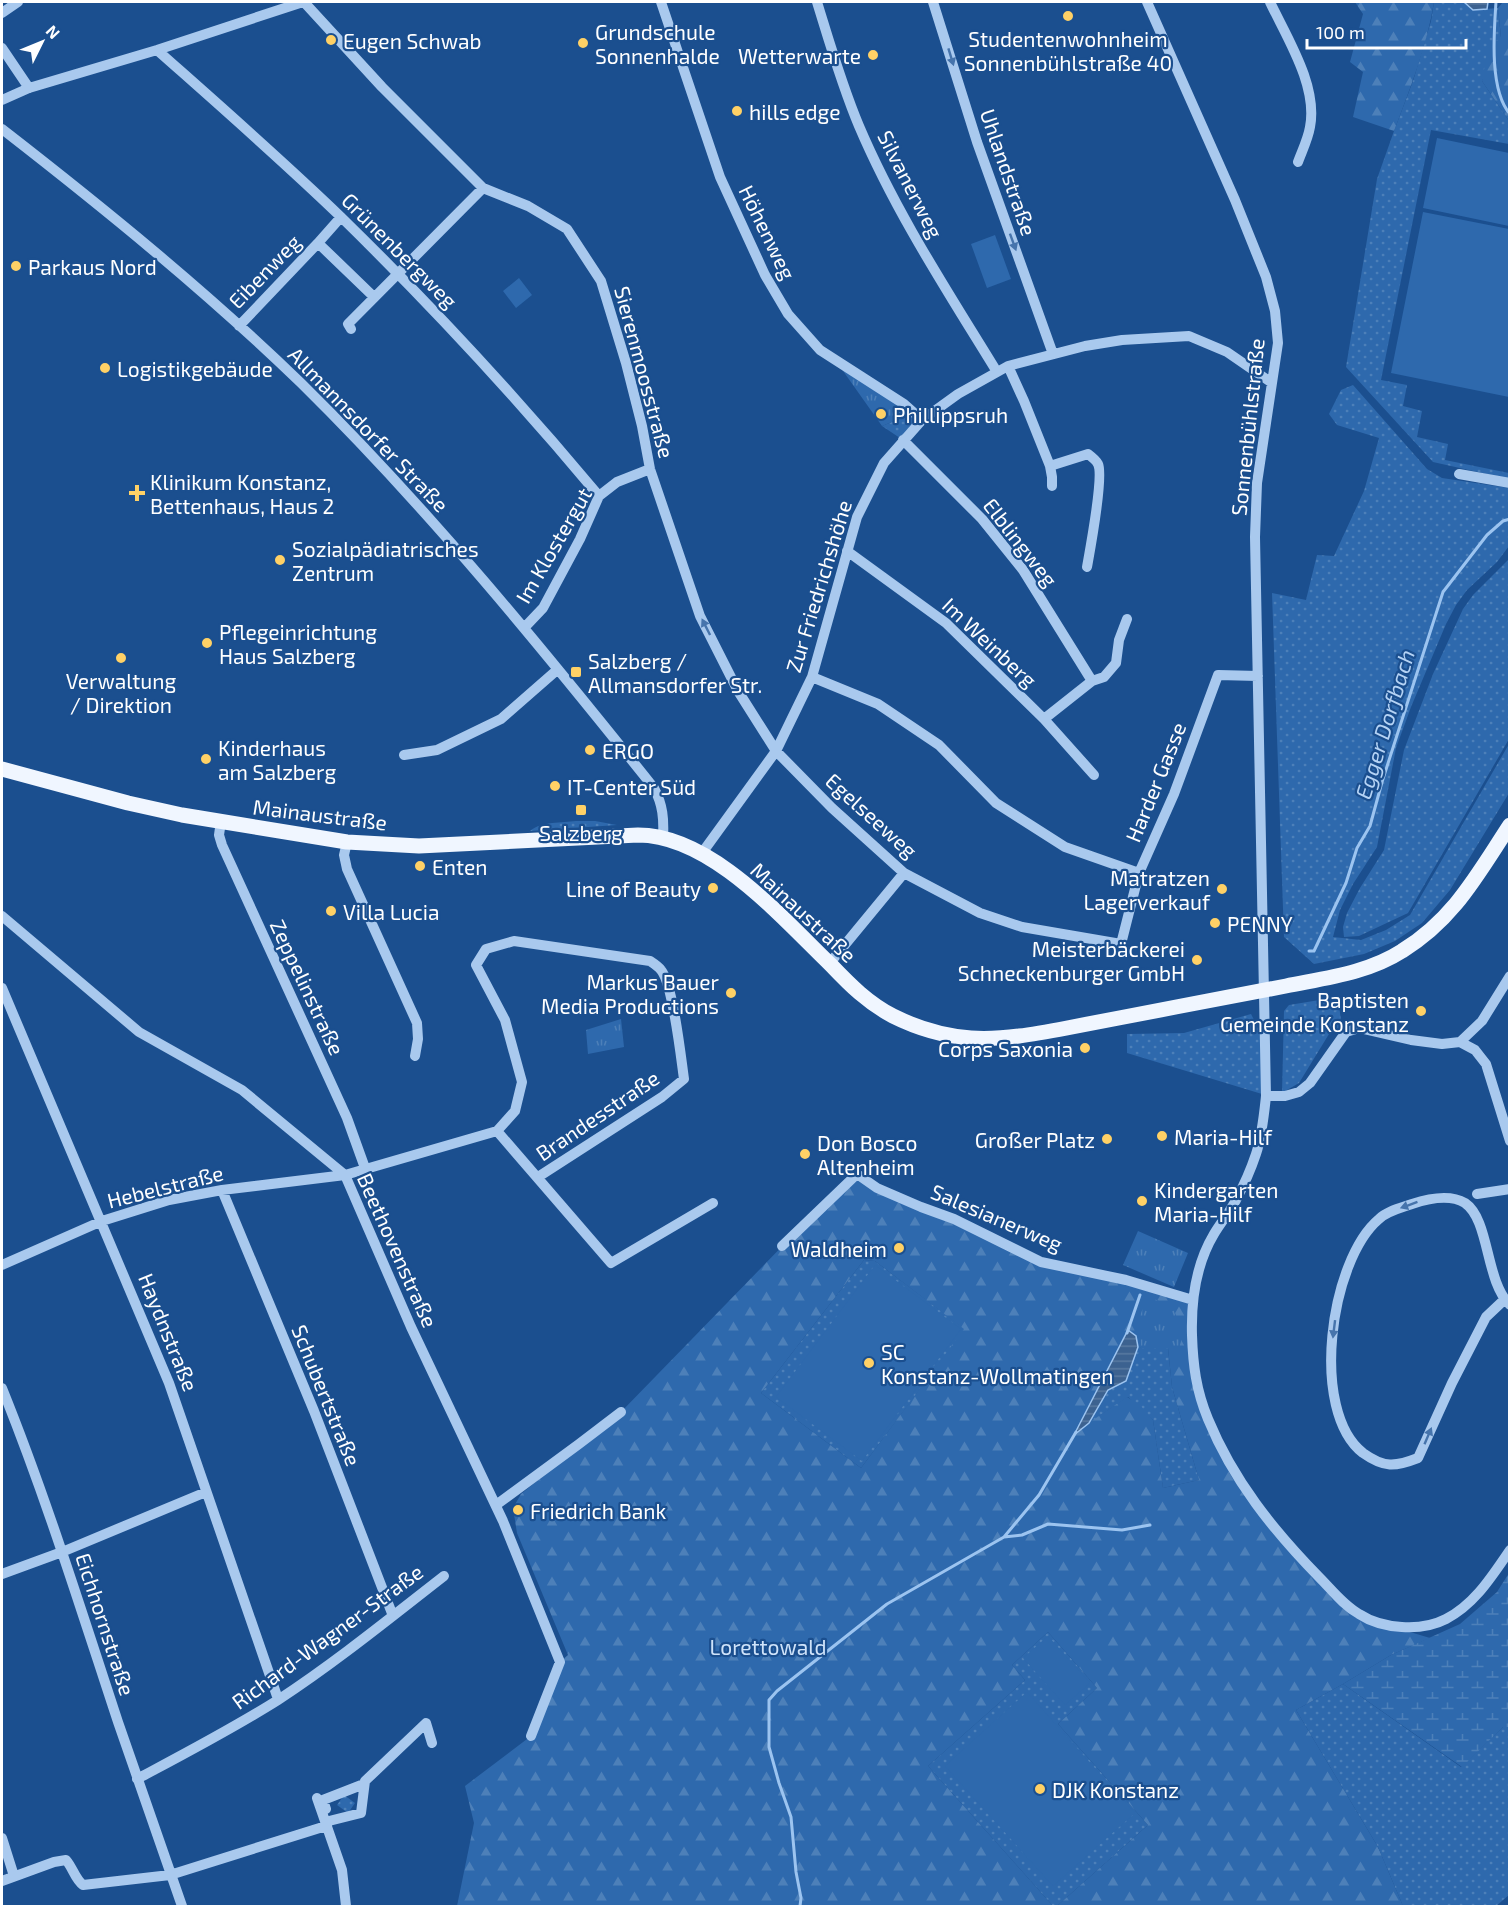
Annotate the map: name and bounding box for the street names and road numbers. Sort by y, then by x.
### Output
street label: Uhlandstraße [976,105,1042,239]
street label: Silvanerweg [873,126,949,242]
street label: Höhenweg [734,181,802,284]
street label: Grünenbergweg [337,187,463,313]
street label: Eibenweg [223,229,305,313]
street label: Sierenmoosstraße [610,283,680,461]
street label: Sonnenbühlstraße [1225,337,1269,517]
street label: Allmannsdorfer Straße [284,341,454,517]
street label: Im Klostergut [510,483,596,607]
street label: Elblingweg [979,493,1064,592]
street label: Zur Friedrichshöhe [780,497,856,675]
street label: Im Weinberg [938,592,1043,692]
street label: Harder Gasse [1120,718,1190,846]
street label: Egelseeweg [821,767,923,863]
street label: Mainaustraße [252,793,388,835]
street label: Mainaustraße [746,857,862,967]
street label: Zeppelinstraße [266,915,350,1059]
street label: Brandesstraße [531,1065,663,1165]
street label: Hebelstraße [104,1159,226,1213]
street label: Beethovenstraße [353,1169,443,1331]
street label: Salesianerweg [928,1178,1067,1256]
street label: Haydnstraße [134,1269,204,1395]
street label: Schubertstraße [287,1321,367,1469]
street label: Eichhornstraße [71,1550,141,1698]
street label: Richard-Wagner-Straße [227,1558,427,1714]

